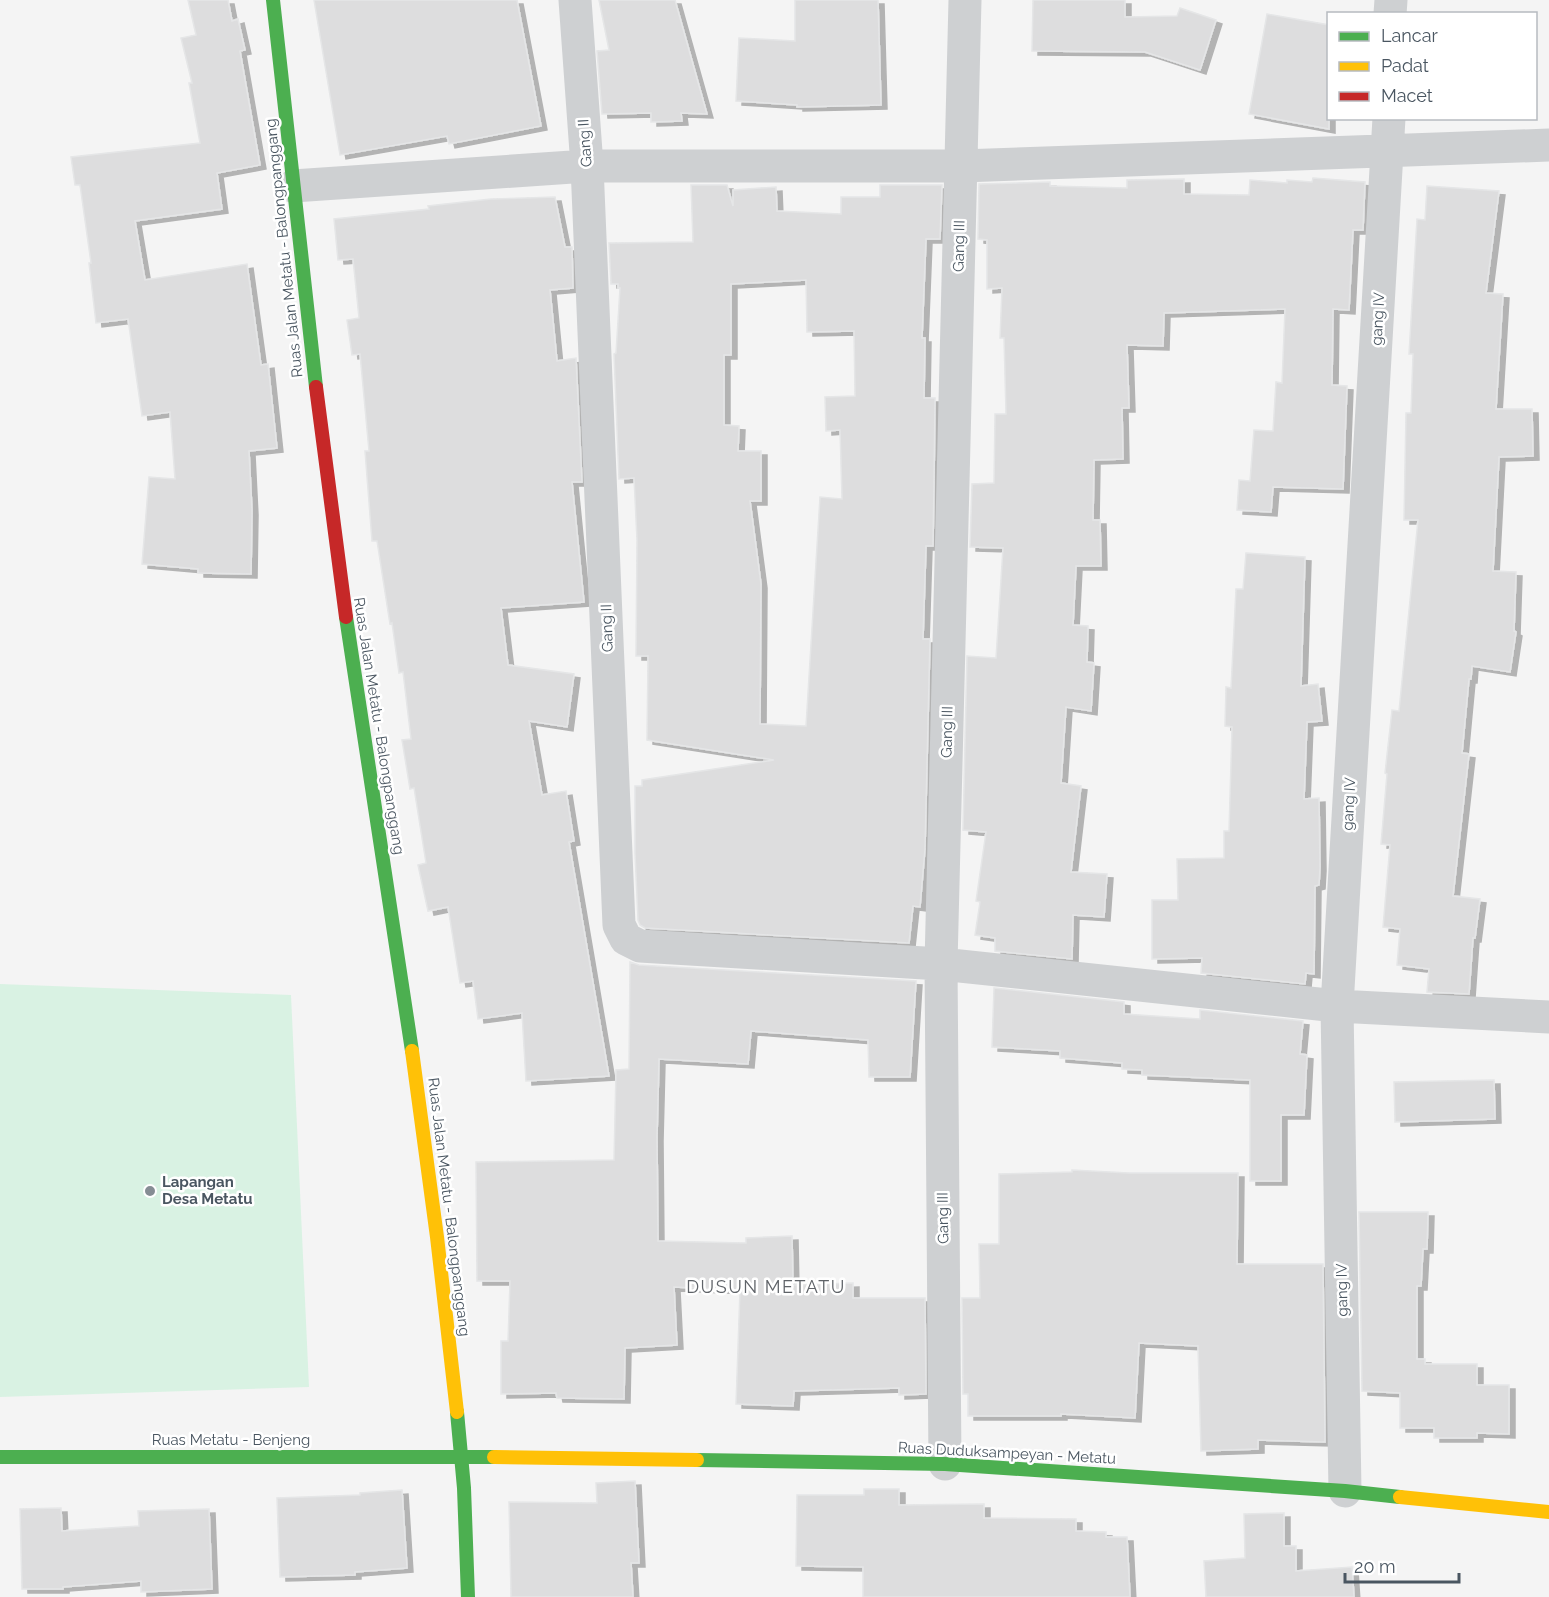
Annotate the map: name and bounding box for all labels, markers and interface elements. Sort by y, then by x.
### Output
legend [1327,12,1537,120]
text: Lancar [1381,25,1438,46]
text: Padat [1381,55,1429,76]
text: Macet [1381,85,1433,106]
street label: Ruas Jalan Metatu - Balongpanggang [261,118,307,378]
street label: Gang II [574,118,596,168]
street label: Gang III [950,220,968,272]
street label: gang IV [1368,292,1388,346]
street label: Ruas Jalan Metatu - Balongpanggang [350,596,408,856]
street label: Gang II [597,604,617,652]
street label: Gang III [938,706,956,758]
street label: gang IV [1339,777,1359,831]
street label: Ruas Jalan Metatu - Balongpanggang [424,1077,474,1337]
place label: Lapangan Desa Metatu [162,1173,252,1208]
marker: Lapangan Desa Metatu [143,1184,157,1198]
street label: Gang III [934,1192,952,1244]
street label: gang IV [1333,1263,1351,1317]
district label: DUSUN METATU [686,1276,846,1297]
street label: Ruas Metatu - Benjeng [152,1431,310,1449]
street label: Ruas Duduksampeyan - Metatu [897,1438,1117,1468]
scale bar [1345,1546,1459,1584]
text: 20 m [1354,1556,1396,1577]

